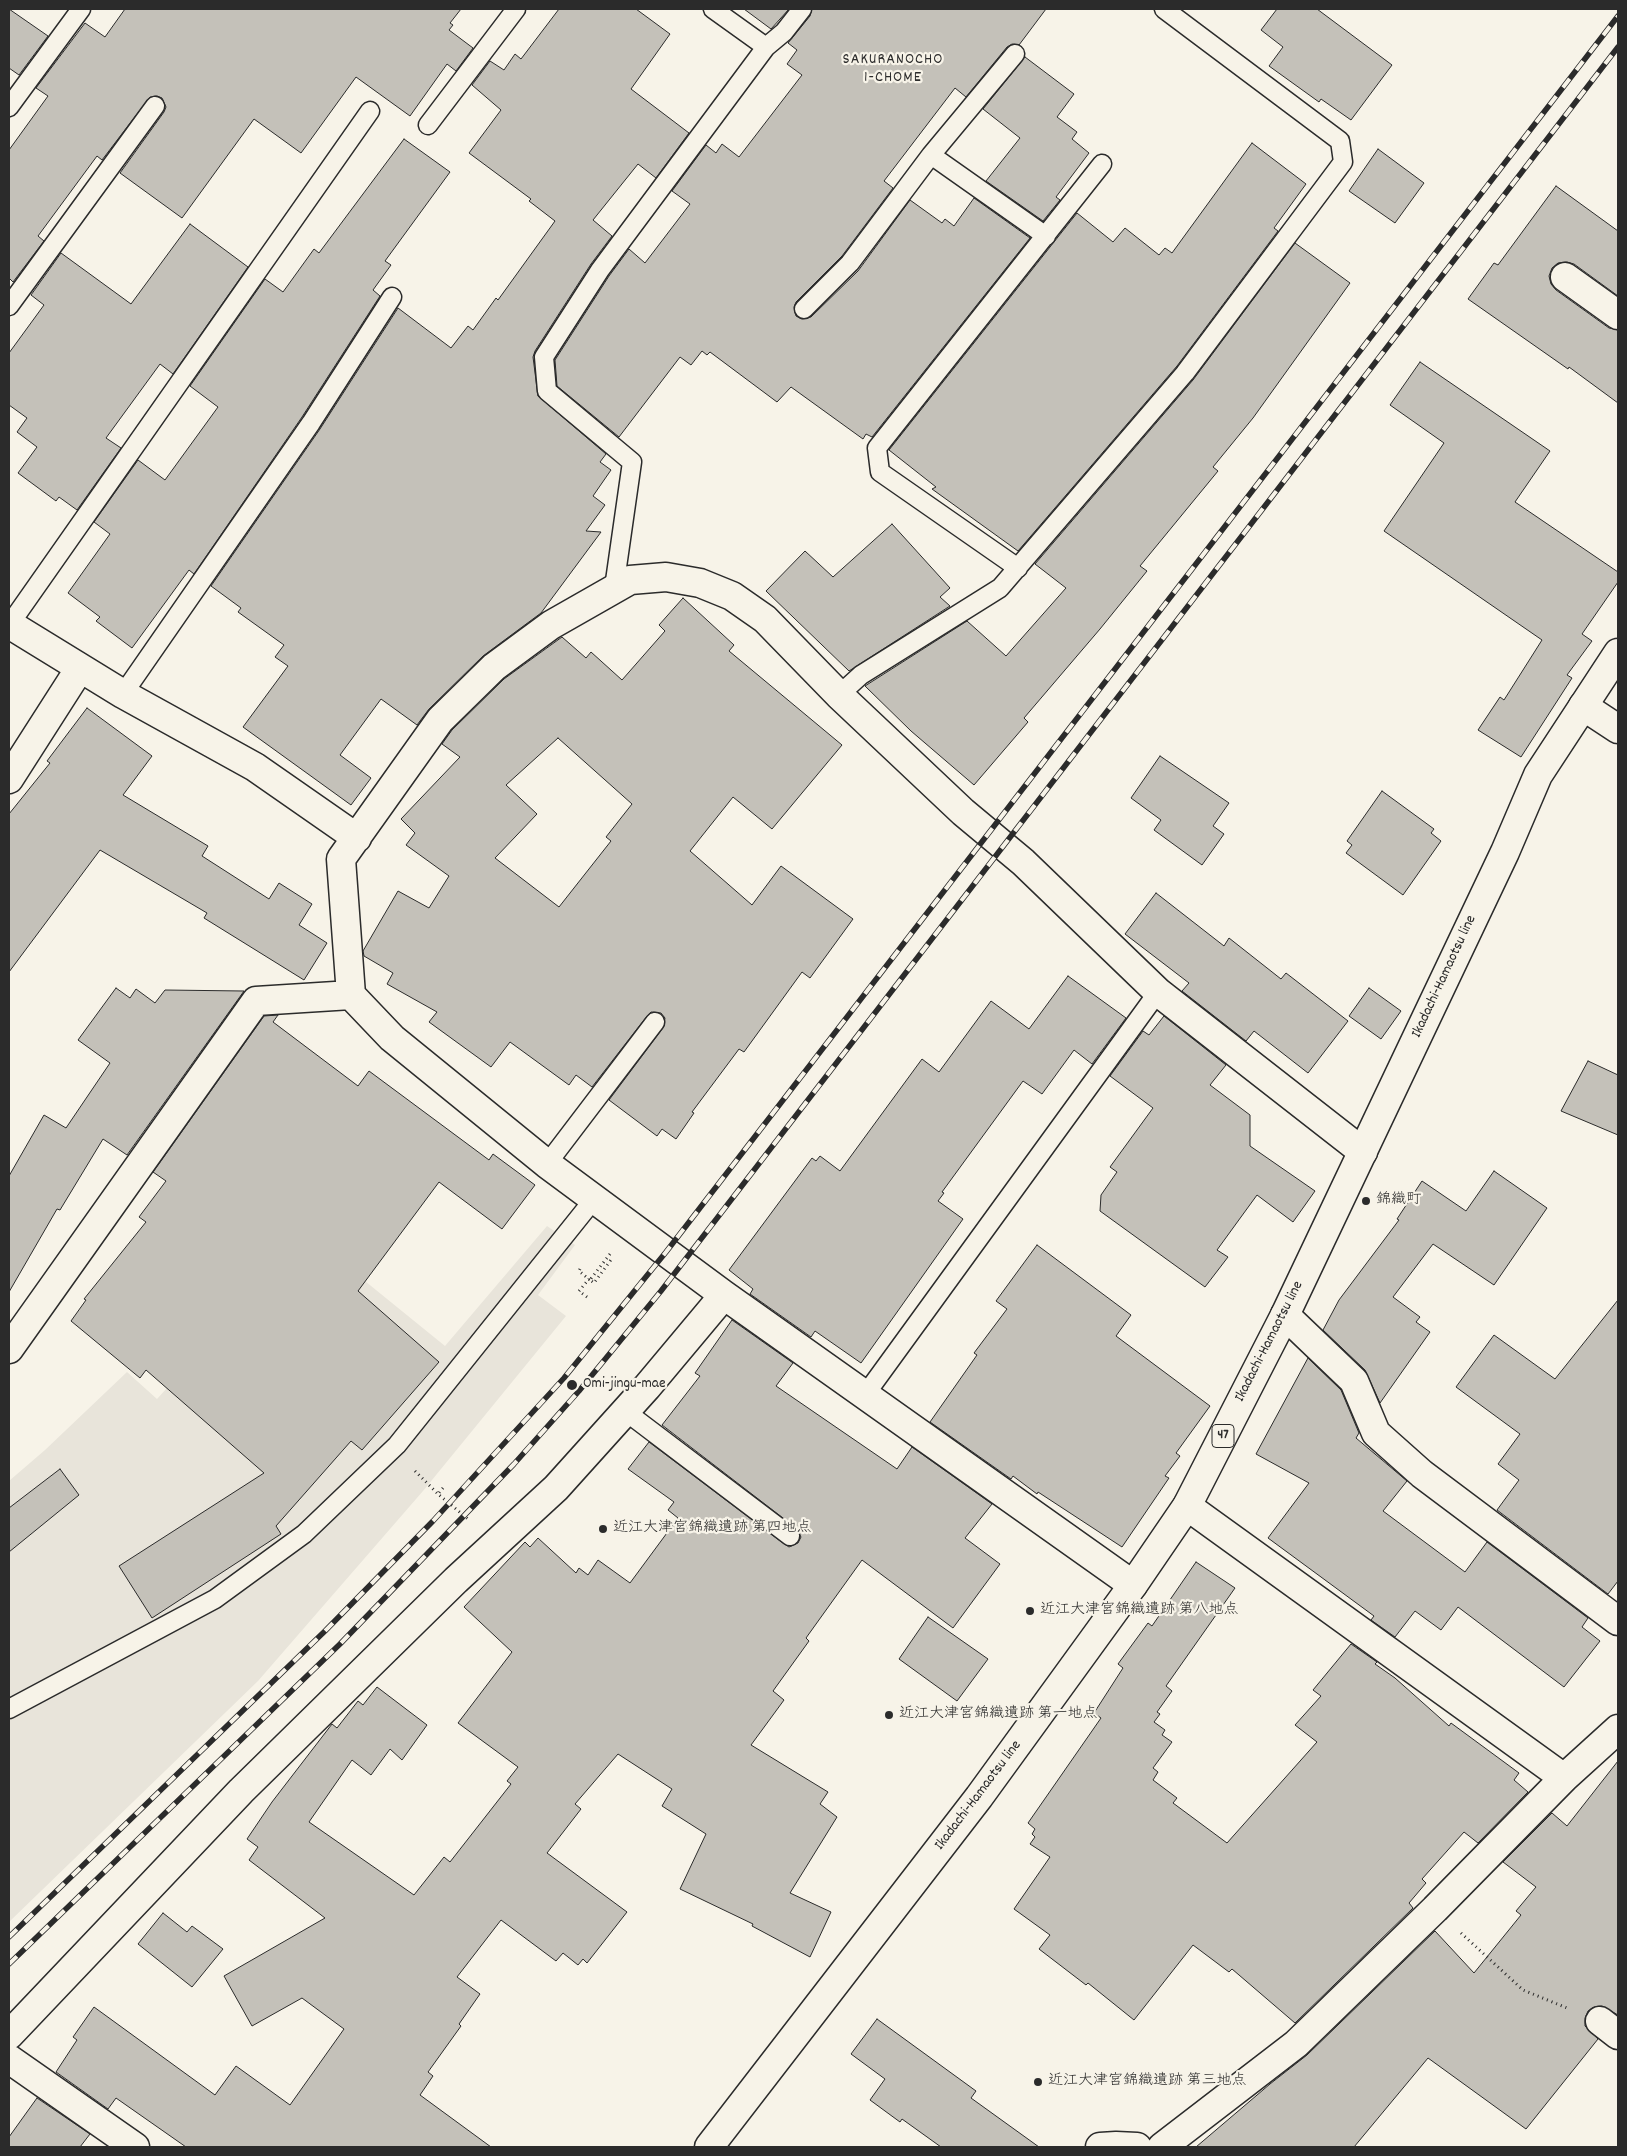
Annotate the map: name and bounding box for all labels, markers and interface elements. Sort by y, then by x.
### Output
district label: SAKURANOCHO 1-CHOME [841,51,945,89]
street label: Ikadachi-Hamaotsu line [1409,913,1481,1041]
place label: 錦織町 [1376,1192,1421,1210]
marker: 錦織町 [1360,1195,1372,1207]
street label: Ikadachi-Hamaotsu line [1232,1279,1308,1405]
place label: Omi-jingu-mae [583,1376,665,1394]
marker: Omi-jingu-mae [565,1378,579,1392]
road number: 47 [1212,1424,1234,1448]
place label: 近江大津宮錦織遺跡 第四地点 [613,1520,811,1538]
marker: 近江大津宮錦織遺跡 第四地点 [597,1523,609,1535]
place label: 近江大津宮錦織遺跡 第八地点 [1040,1602,1238,1620]
marker: 近江大津宮錦織遺跡 第八地点 [1024,1605,1036,1617]
place label: 近江大津宮錦織遺跡 第一地点 [899,1706,1097,1724]
marker: 近江大津宮錦織遺跡 第一地点 [883,1709,895,1721]
street label: Ikadachi-Hamaotsu line [932,1737,1026,1855]
place label: 近江大津宮錦織遺跡 第三地点 [1048,2073,1246,2091]
marker: 近江大津宮錦織遺跡 第三地点 [1032,2076,1044,2088]

